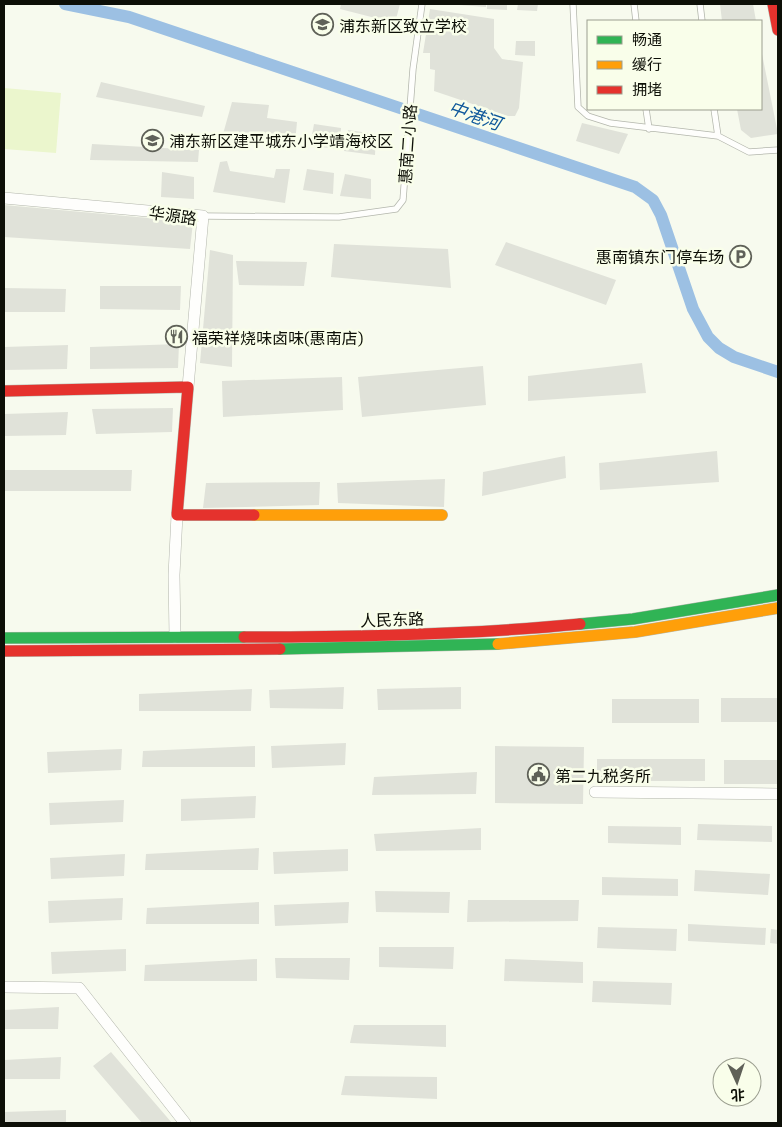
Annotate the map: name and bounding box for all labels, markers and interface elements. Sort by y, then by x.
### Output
school or university icon: 浦东新区致立学校 [311,13,335,37]
place label: 浦东新区致立学校 [339,16,467,35]
legend [587,20,762,110]
text: 畅通 [632,30,662,48]
text: 缓行 [632,55,662,73]
text: 拥堵 [632,80,662,98]
water label: 中港河 [446,96,507,135]
street label: 惠南二小路 [395,103,419,185]
school or university icon: 浦东新区建平城东小学靖海校区 [141,128,165,152]
place label: 浦东新区建平城东小学靖海校区 [169,131,393,150]
street label: 华源路 [148,202,198,228]
parking icon: 惠南镇东门停车场 [728,244,752,268]
place label: 惠南镇东门停车场 [596,247,724,266]
restaurant icon: 福荣祥烧味卤味(惠南店) [164,325,188,349]
place label: 福荣祥烧味卤味(惠南店) [192,328,364,347]
street label: 人民东路 [360,608,424,630]
public building icon: 第二九税务所 [527,763,551,787]
place label: 第二九税务所 [555,766,651,785]
north arrow [712,1057,762,1107]
text: 北 [730,1087,745,1104]

